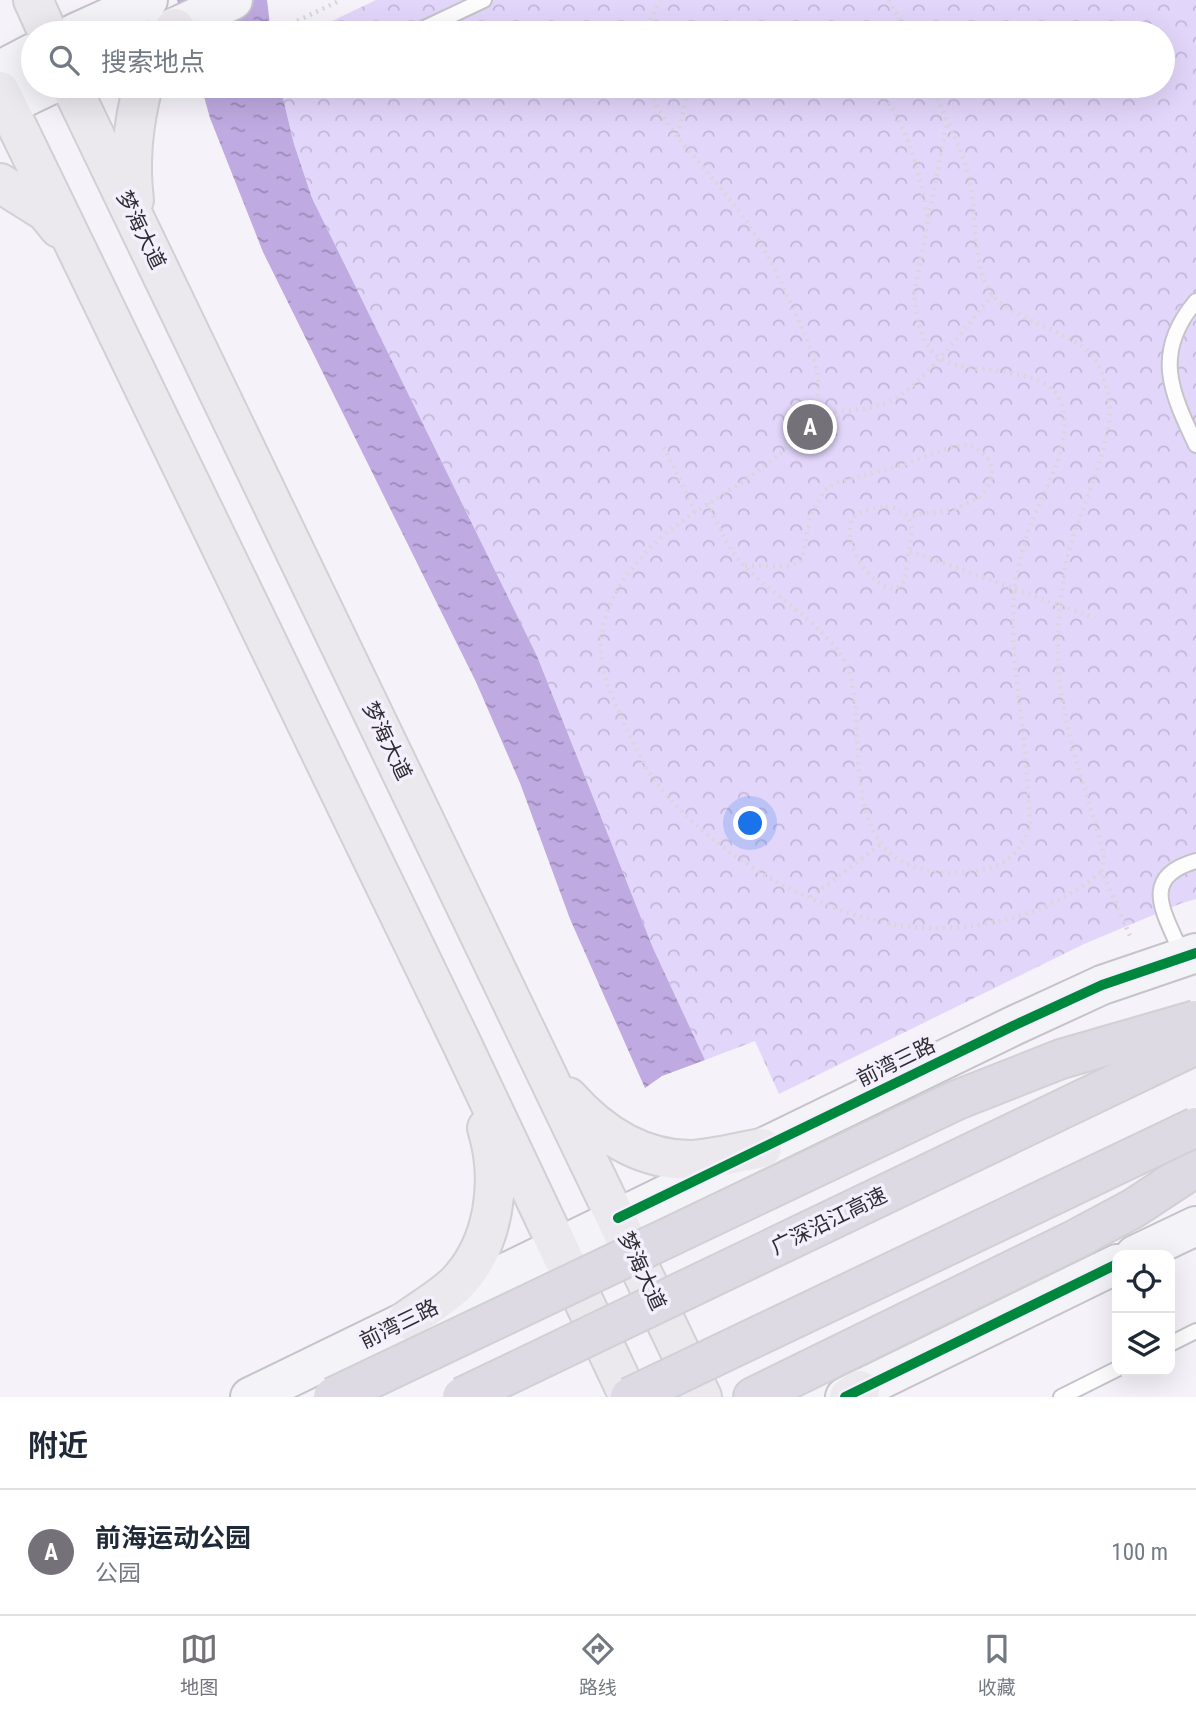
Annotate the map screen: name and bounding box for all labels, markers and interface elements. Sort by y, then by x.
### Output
search box [21,21,1175,98]
icon: search [45,41,83,79]
text: 搜索地点 [101,47,205,77]
street label: 梦海大道 [112,187,170,273]
pin: A [787,401,833,453]
street label: 梦海大道 [358,698,416,784]
your location [733,806,767,840]
street label: 前湾三路 [853,1033,939,1091]
street label: 广深沿江高速 [767,1183,891,1259]
street label: 梦海大道 [613,1228,671,1314]
map controls [1112,1250,1175,1376]
button: locate [1112,1250,1175,1313]
street label: 前湾三路 [356,1295,442,1353]
button: layers [1112,1313,1175,1376]
text: 附近 [28,1428,88,1463]
text: 前海运动公园 [95,1523,251,1553]
text: A [44,1539,58,1566]
text: 100 m [1111,1539,1168,1566]
text: 公园 [95,1560,141,1587]
tab: 地图 [180,1630,218,1699]
tab: 路线 [579,1630,617,1699]
tab: 收藏 [978,1630,1016,1699]

